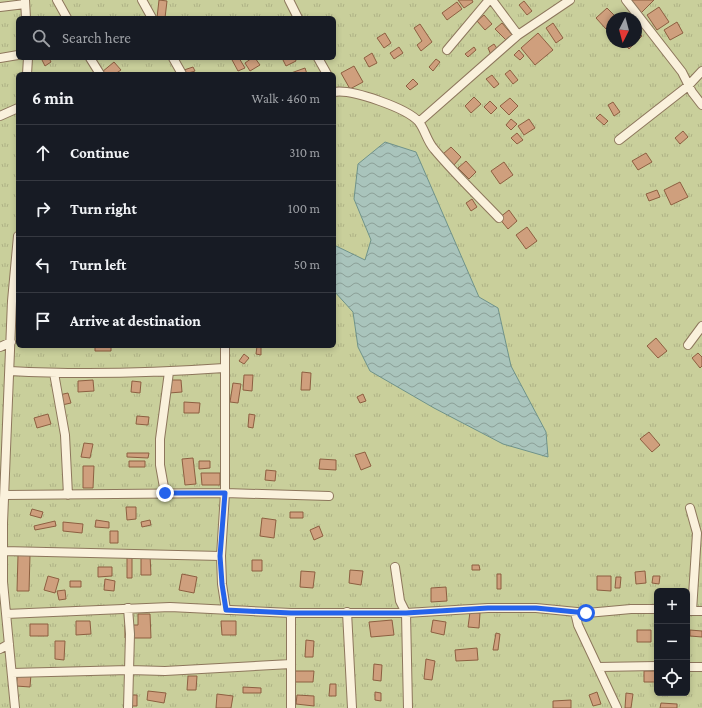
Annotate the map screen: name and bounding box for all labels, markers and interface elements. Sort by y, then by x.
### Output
north arrow [606,12,642,48]
search box [16,16,336,60]
icon: search [30,27,52,49]
text: Search here [62,30,131,46]
text: 6 min [32,89,74,108]
text: Walk · 460 m [252,91,320,106]
icon: ahead [32,142,54,164]
text: Continue [70,145,129,161]
text: 310 m [289,145,320,160]
icon: right [32,198,54,220]
text: Turn right [70,201,137,217]
text: 100 m [288,201,320,216]
icon: left [32,254,54,276]
text: Turn left [70,257,126,273]
text: 50 m [294,257,320,272]
icon: arrive [32,310,54,332]
text: Arrive at destination [70,313,201,329]
route end [156,484,174,502]
map controls [654,588,690,696]
button: + [654,588,690,624]
route start [577,604,595,622]
button: − [654,624,690,660]
button: locate [654,660,690,696]

